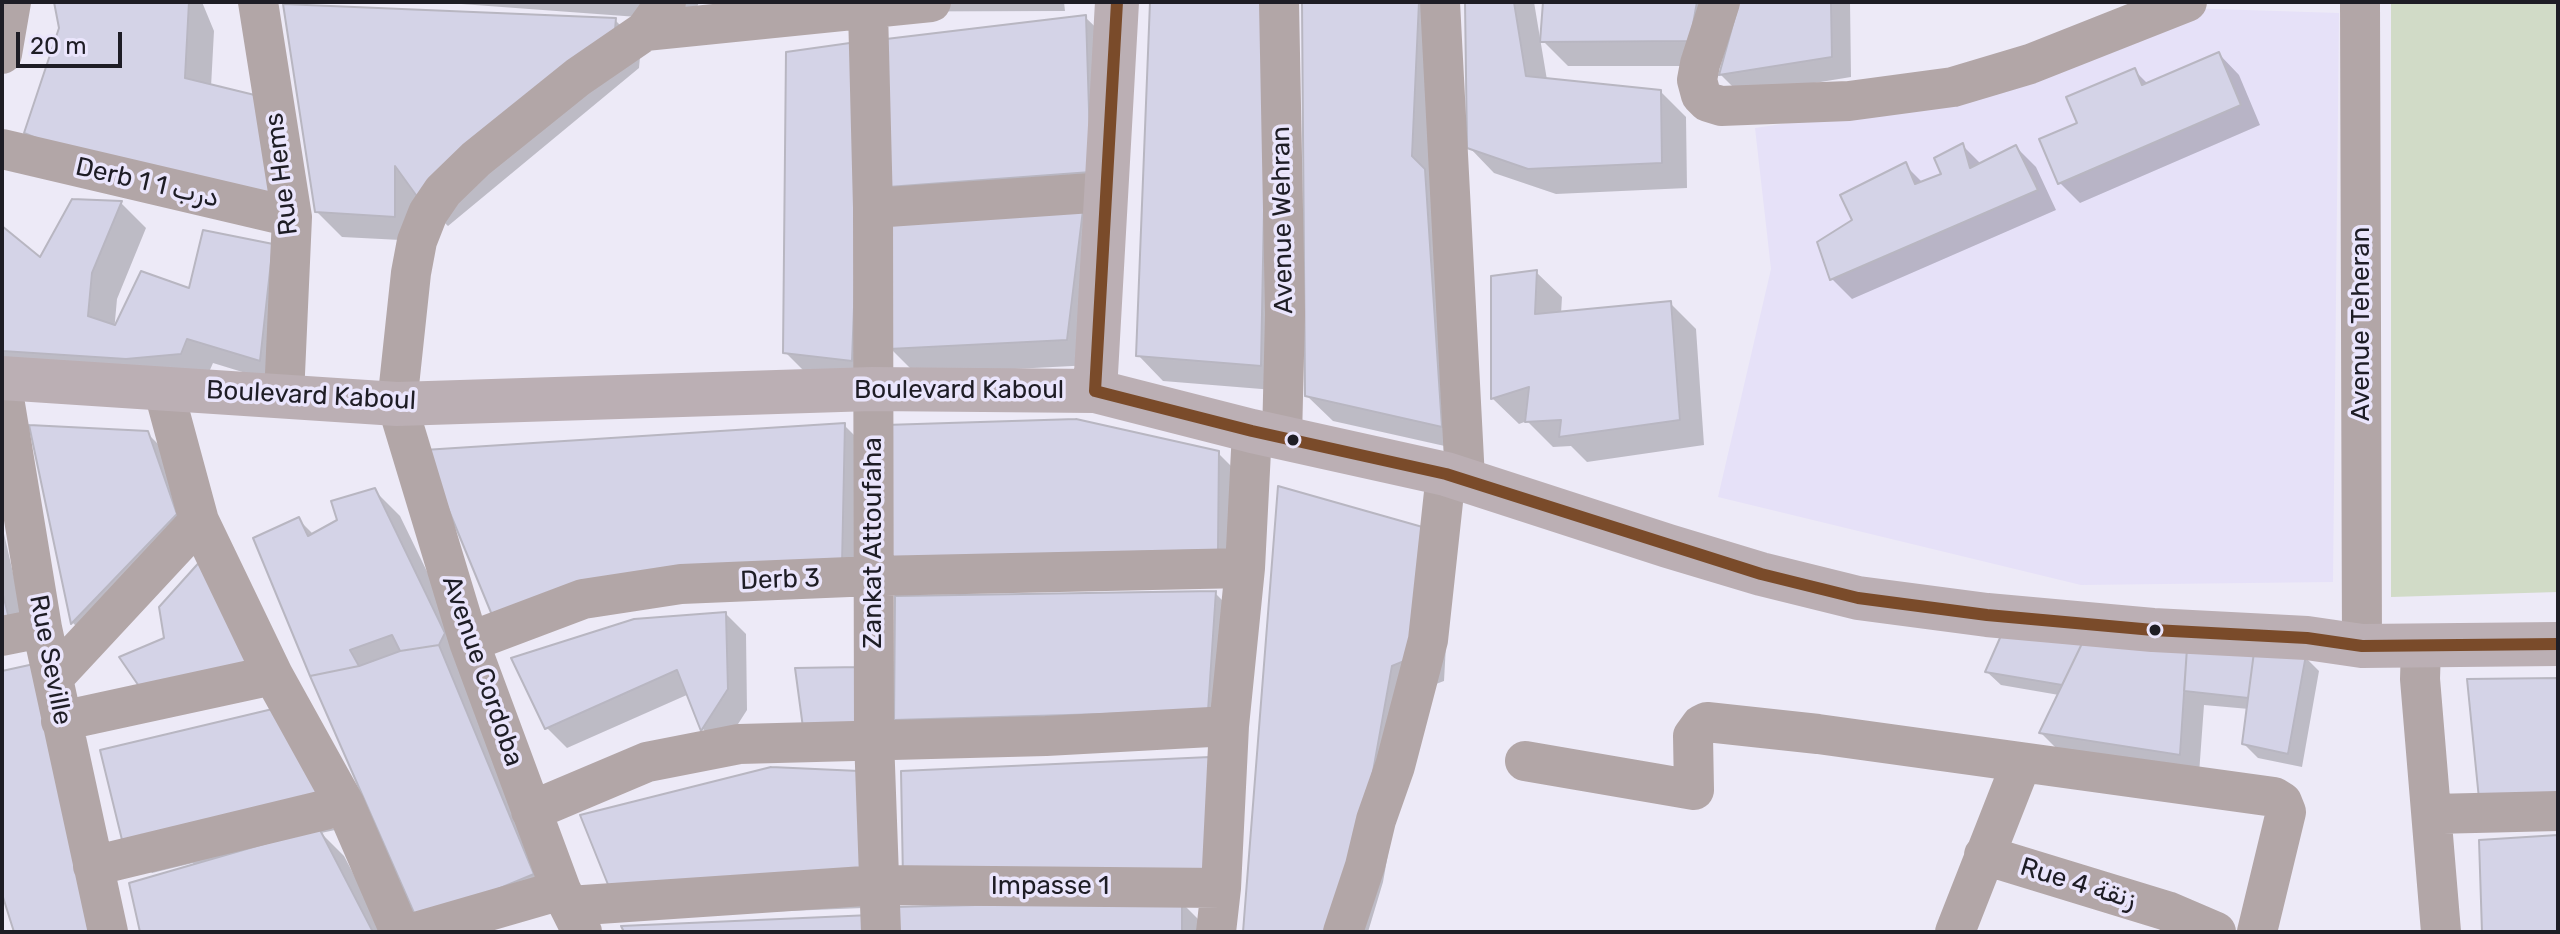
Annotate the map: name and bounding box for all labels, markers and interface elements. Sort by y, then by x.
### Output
scale bar [20,16,126,66]
text: 20 m [30,32,87,60]
street label: Rue Hems [259,111,305,237]
street label: Avenue Wehran [1266,126,1300,314]
street label: Derb 1 درب 1 [72,151,222,215]
street label: Avenue Teheran [2345,227,2377,421]
street label: Boulevard Kaboul [854,374,1064,406]
street label: Boulevard Kaboul [205,375,417,417]
unlabelled marker [1285,432,1301,448]
street label: Zankat Attoufaha [857,437,889,649]
street label: Derb 3 [740,563,820,597]
street label: Avenue Cordoba [435,572,529,770]
street label: Rue Seville [22,592,78,728]
unlabelled marker [2147,622,2163,638]
street label: Rue 4 زنقة [2016,852,2140,916]
street label: Impasse 1 [991,870,1109,902]

